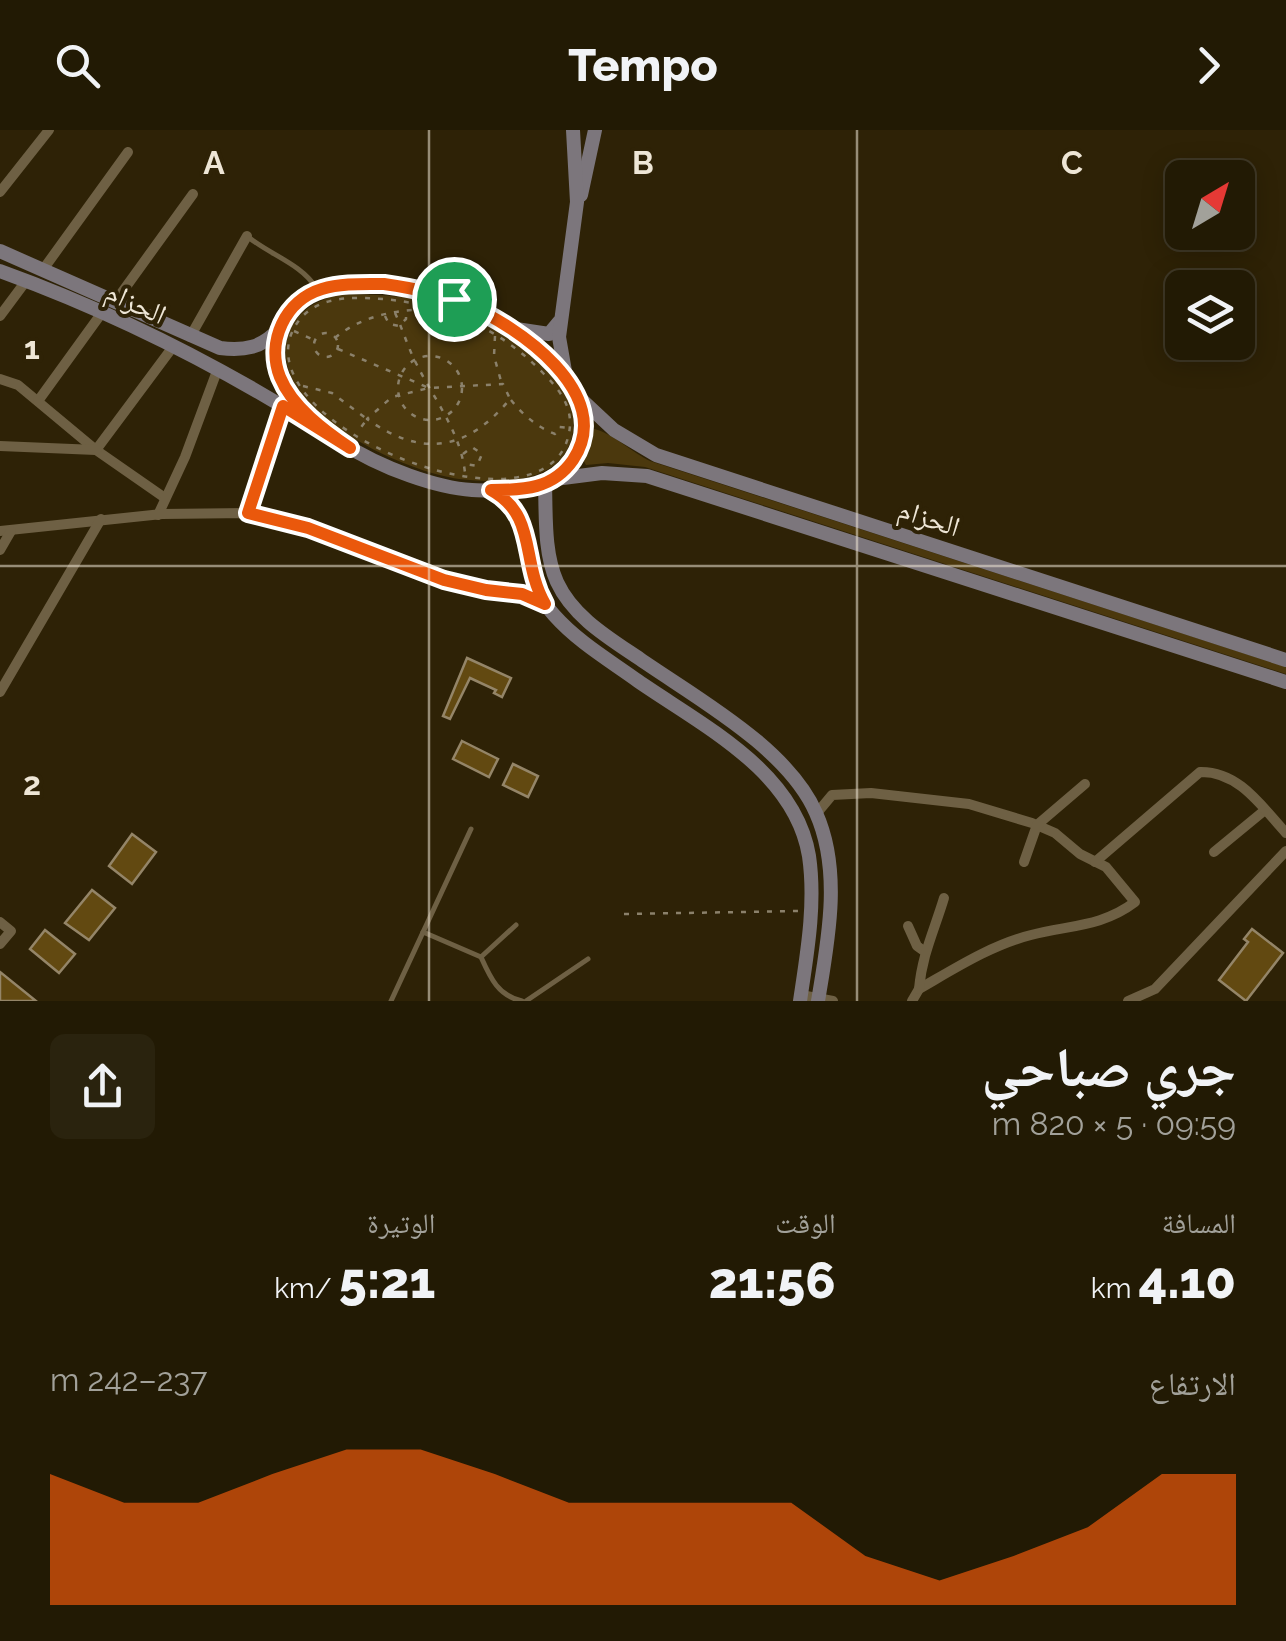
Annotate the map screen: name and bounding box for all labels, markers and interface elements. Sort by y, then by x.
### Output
icon: search [50,38,105,93]
icon: forward [1181,38,1236,93]
text: Tempo [568,39,718,92]
text: A [203,144,225,181]
text: B [632,144,654,181]
text: C [1061,144,1083,181]
north arrow [1165,160,1255,250]
map controls [1165,160,1255,360]
pin [412,257,497,342]
button: layers [1165,270,1255,360]
icon: arrive [427,272,482,327]
street label: الحزام [100,275,171,333]
text: 1 [24,329,40,366]
street label: الحزام [893,493,964,545]
text: 2 [23,765,41,802]
button: share [50,1034,155,1139]
text: جري صباحي [982,1035,1236,1100]
text: 09:59 · 5 × 820 m [992,1105,1236,1142]
text: الوتيرة [367,1207,435,1240]
text: الوقت [775,1207,836,1240]
text: المسافة [1162,1207,1236,1240]
text: 5:21 [339,1251,435,1310]
text: 21:56 [709,1251,836,1310]
text: 4.10 [1139,1251,1236,1310]
text: /km [274,1272,339,1305]
text: km [1091,1272,1139,1305]
text: 237–242 m [50,1361,207,1398]
text: الارتفاع [1149,1365,1236,1402]

